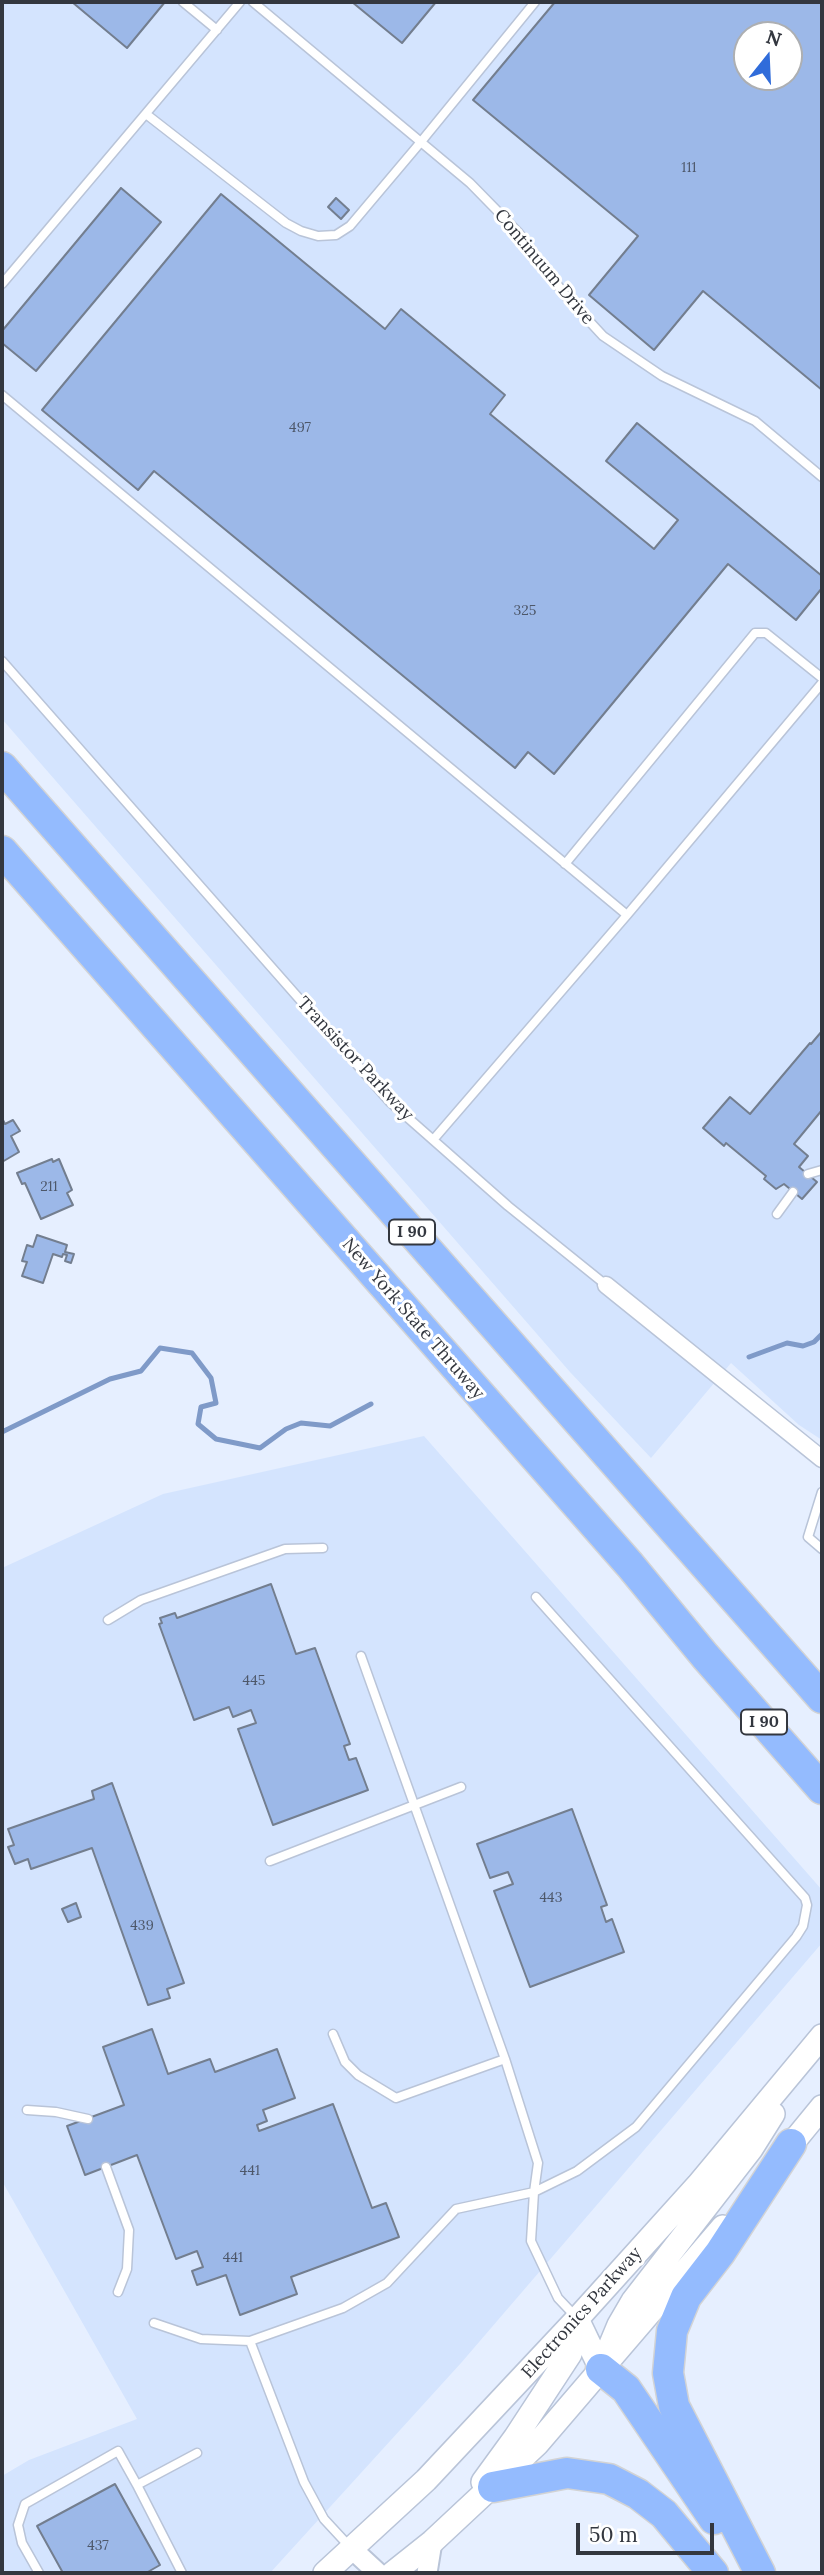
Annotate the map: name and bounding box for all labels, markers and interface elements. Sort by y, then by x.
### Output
north arrow [733,21,803,91]
text: N [763,24,785,52]
house number: 111 [681,160,697,176]
street label: Continuum Drive [489,205,599,329]
house number: 497 [289,420,311,436]
house number: 325 [514,603,536,619]
street label: Transistor Parkway [292,993,418,1125]
house number: 211 [40,1179,58,1195]
road number: I 90 [389,1220,435,1244]
street label: New York State Thruway [337,1234,489,1404]
house number: 445 [243,1673,265,1689]
road number: I 90 [741,1710,787,1734]
house number: 443 [540,1890,562,1906]
house number: 439 [130,1918,154,1934]
house number: 441 [240,2163,260,2179]
street label: Electronics Parkway [517,2243,647,2383]
house number: 441 [223,2250,243,2266]
scale bar [579,2508,717,2552]
text: 50 m [589,2521,638,2548]
house number: 437 [87,2538,109,2554]

